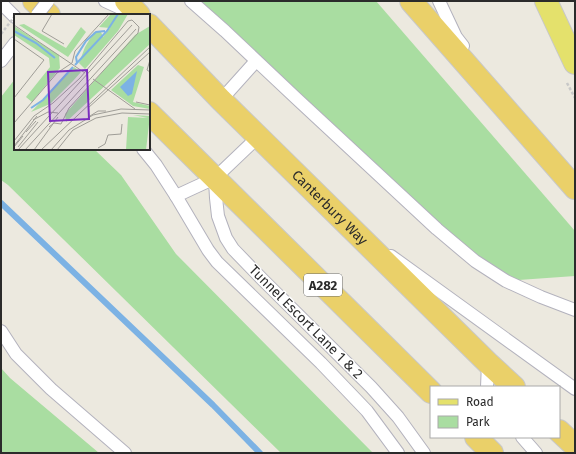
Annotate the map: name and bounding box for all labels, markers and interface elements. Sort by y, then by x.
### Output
inset map [14,14,150,150]
street label: Canterbury Way [289,166,371,248]
street label: Tunnel Escort Lane 1 & 2 [246,262,367,383]
road number: A282 [304,274,342,296]
legend [430,386,560,438]
text: Road [466,395,494,409]
text: Park [466,415,490,429]

